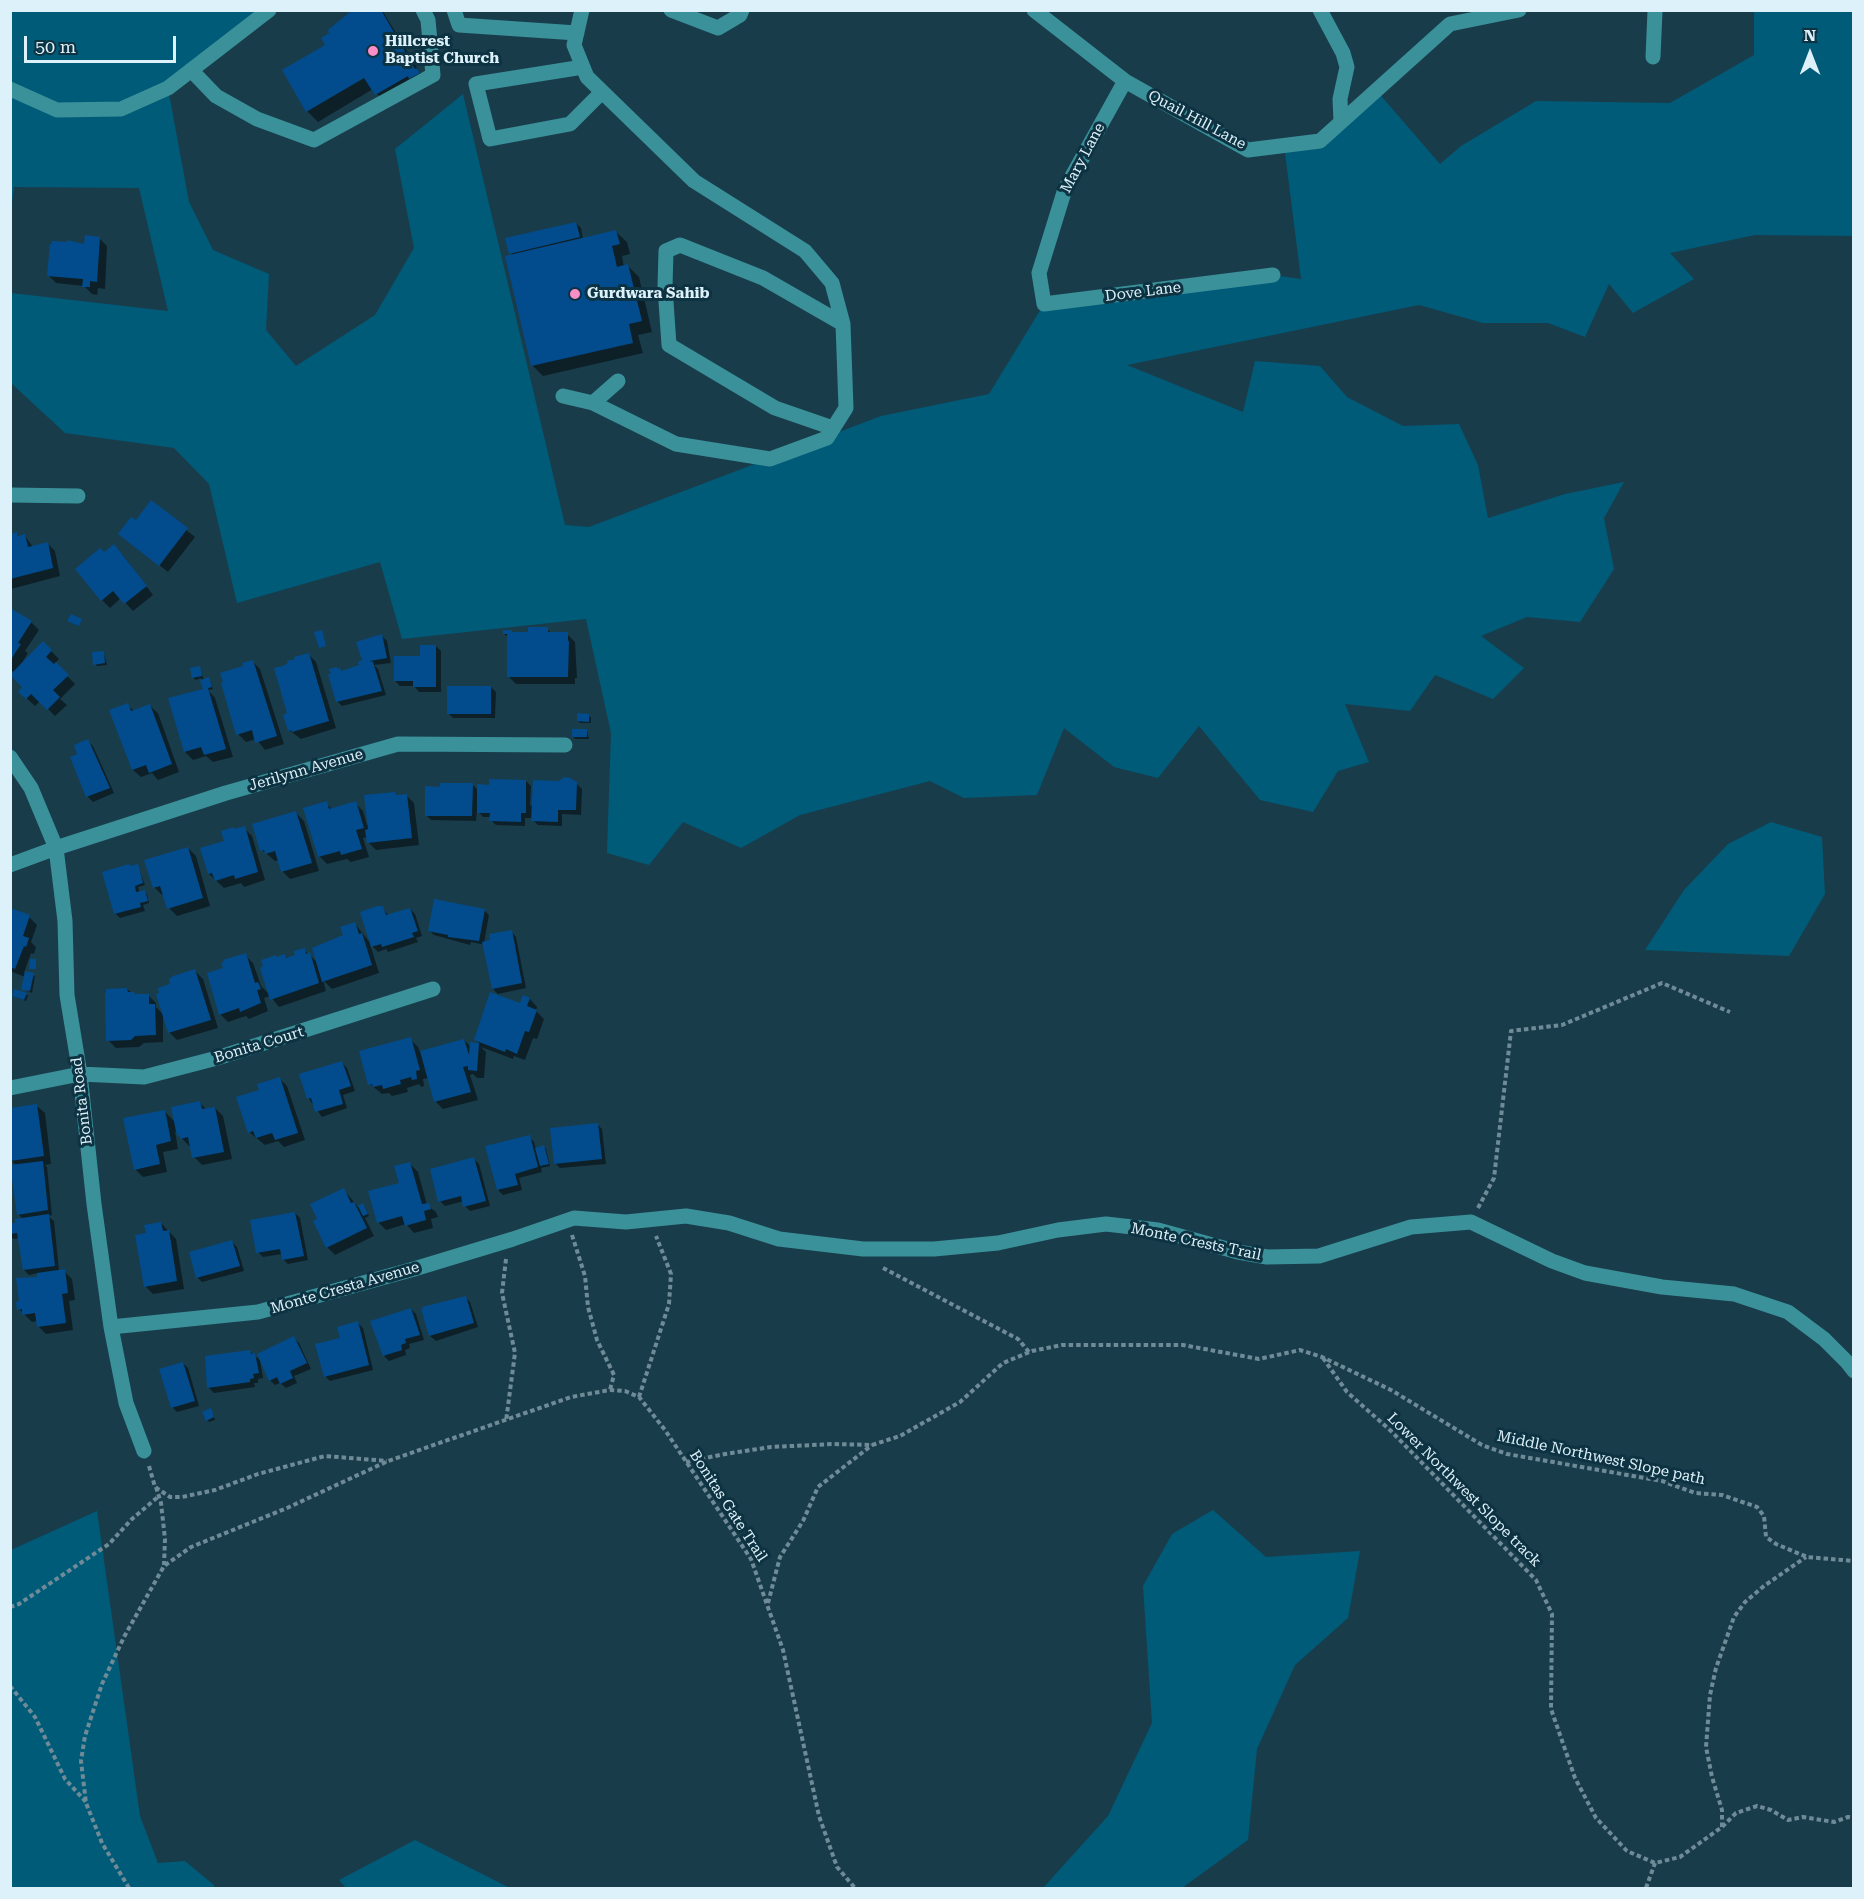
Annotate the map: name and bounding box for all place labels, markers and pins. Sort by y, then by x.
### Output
place label: Hillcrest Baptist Church [385,33,499,68]
marker: Hillcrest Baptist Church [366,44,380,58]
place label: Gurdwara Sahib [587,285,709,303]
marker: Gurdwara Sahib [568,287,582,301]

